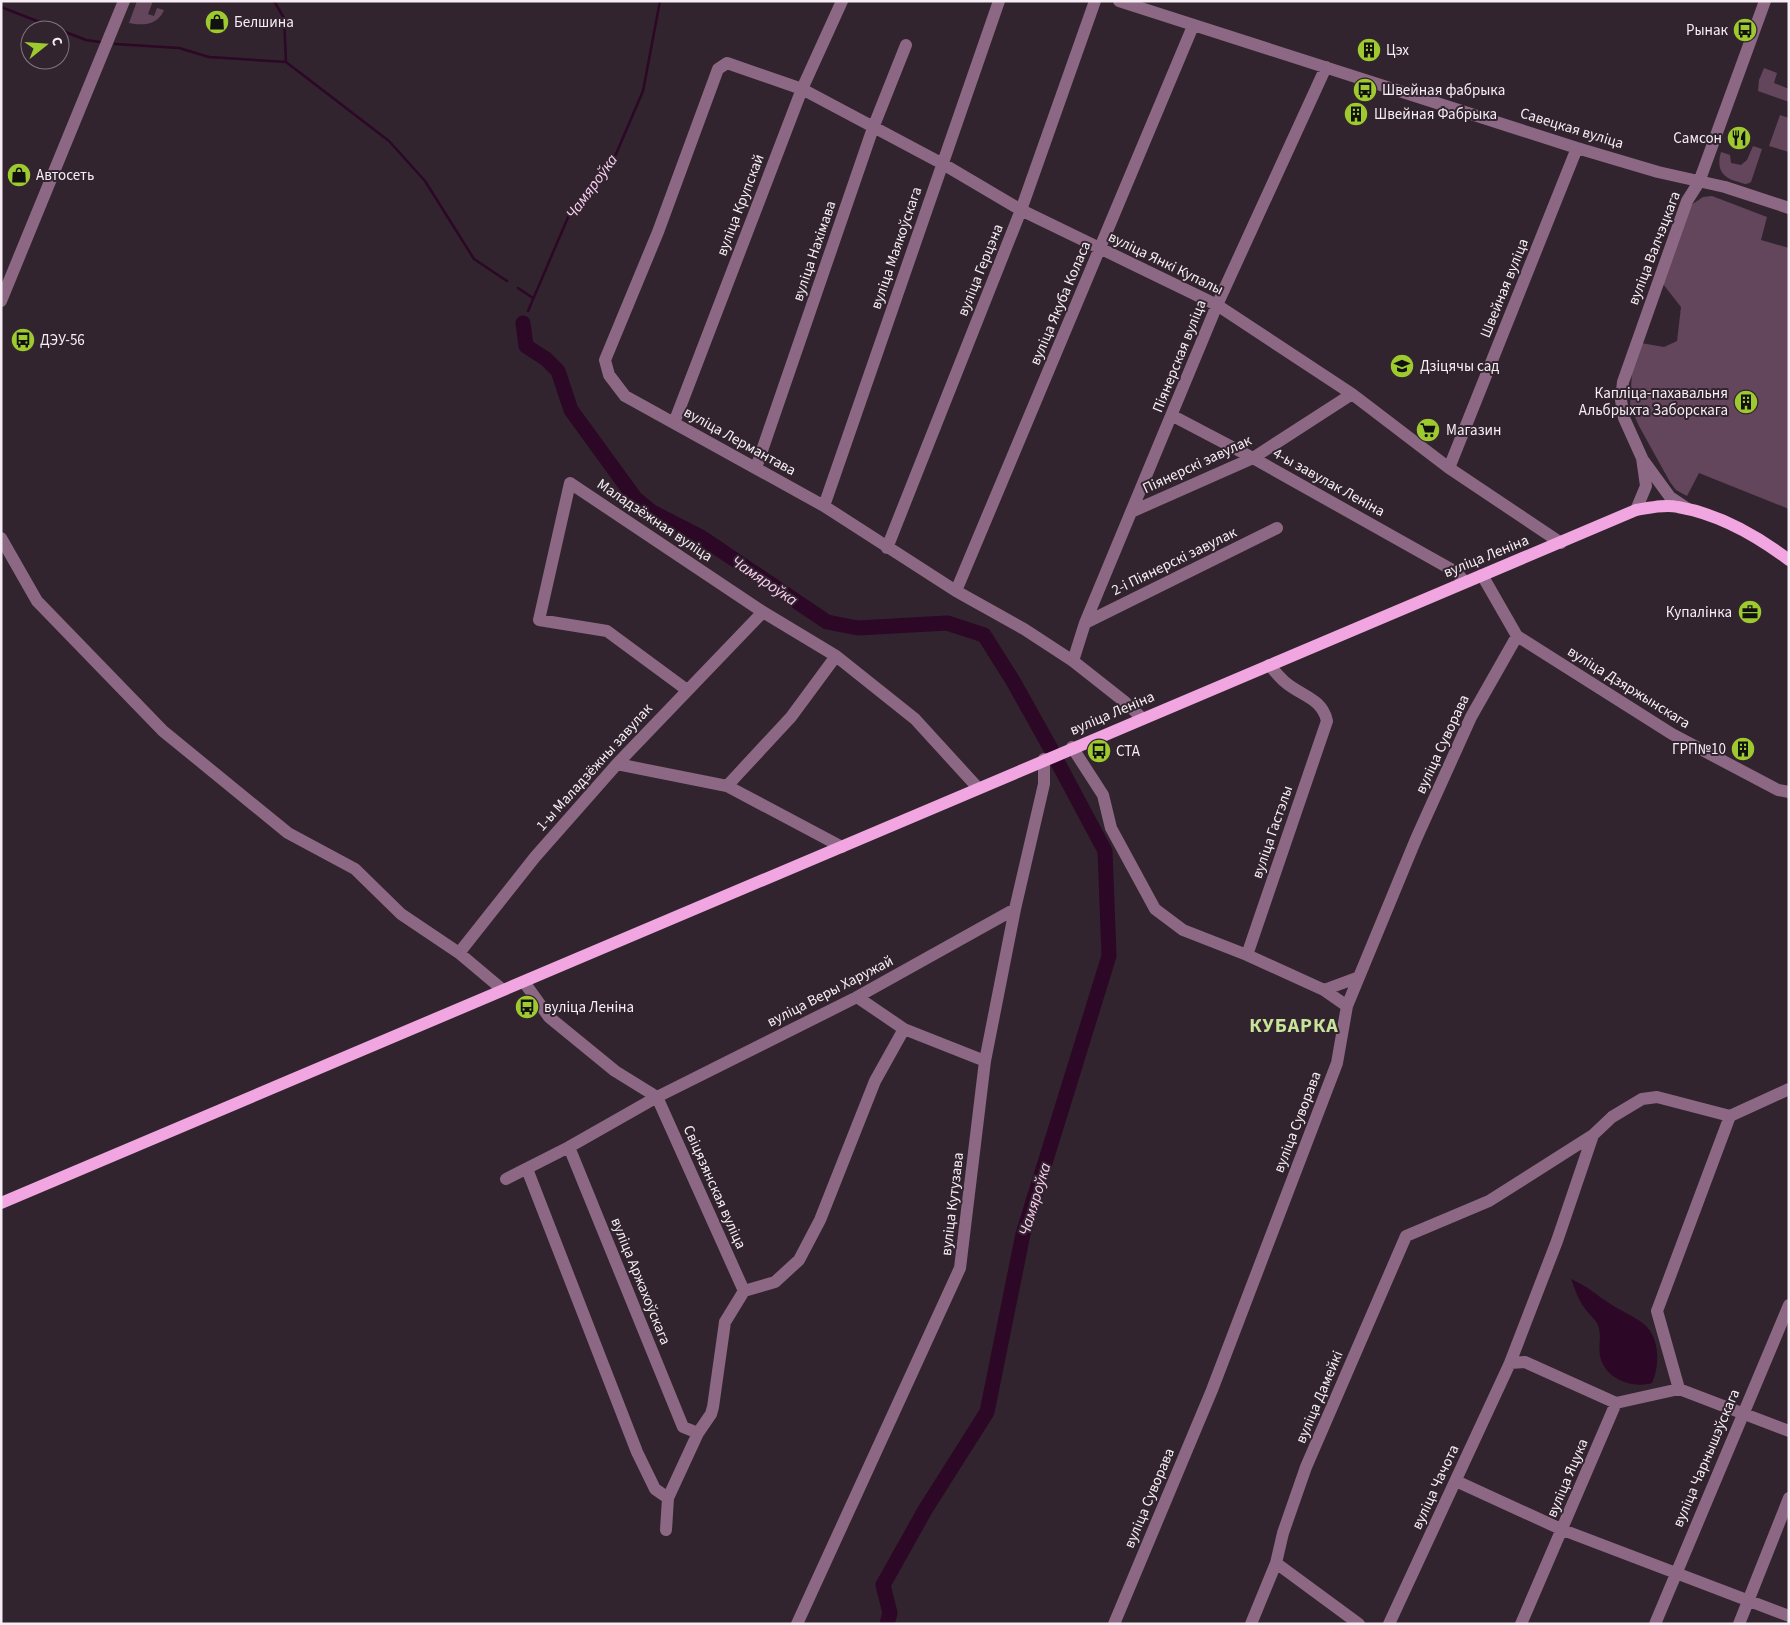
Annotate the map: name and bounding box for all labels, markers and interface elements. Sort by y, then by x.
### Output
shop icon: Белшина [204,9,230,35]
place label: Белшина [234,12,294,33]
bus stop icon: Рынак [1732,17,1758,43]
north arrow [20,20,70,70]
place label: Рынак [1686,20,1729,41]
text: С [46,35,67,48]
building icon: Цэх [1356,37,1382,63]
place label: Цэх [1386,40,1409,61]
bus stop icon: Швейная фабрыка [1352,77,1378,103]
place label: Швейная фабрыка [1382,80,1505,101]
building icon: Швейная Фабрыка [1343,101,1369,127]
street label: Савецкая вуліца [1518,103,1626,154]
place label: Швейная Фабрыка [1374,104,1497,125]
restaurant icon: Самсон [1726,125,1752,151]
place label: Самсон [1673,128,1722,149]
water label: Чамяроўка [561,149,623,224]
street label: вуліца Крупскай [711,151,770,259]
shop icon: Автосеть [6,162,32,188]
place label: Автосеть [36,165,94,186]
street label: вуліца Маякоўскага [866,184,927,312]
street label: вуліца Валчэцкага [1623,188,1686,308]
street label: вуліца Нахімава [787,198,842,304]
street label: вуліца Герцэна [952,221,1009,320]
street label: вуліца Янкі Купалы [1105,226,1227,300]
street label: Швейная вуліца [1475,235,1534,341]
street label: вуліца Якуба Коласа [1025,238,1096,369]
street label: Піянерская вуліца [1147,297,1212,416]
bus stop icon: ДЭУ-56 [10,327,36,353]
place label: ДЭУ-56 [40,330,85,351]
school or university icon: Дзіцячы сад [1389,353,1415,379]
place label: Дзіцячы сад [1420,356,1499,377]
place label: Капліца-пахавальня Альбрыхта Заборскага [1579,383,1728,421]
building icon: Капліца-пахавальня Альбрыхта Заборскага [1733,389,1759,415]
street label: вуліца Лермантава [680,402,800,481]
supermarket icon: Магазин [1415,417,1441,443]
place label: Магазин [1446,420,1501,441]
street label: Піянерскі завулак [1139,430,1256,499]
street label: 4-ы завулак Леніна [1269,443,1389,522]
street label: Маладзёжная вуліца [593,474,717,567]
street label: 2-і Піянерскі завулак [1108,522,1241,601]
street label: вуліца Леніна [1440,530,1532,583]
water label: Чамяроўка [727,551,802,611]
office icon: Купалінка [1737,599,1763,625]
place label: Купалінка [1666,602,1732,623]
street label: вуліца Дзяржынскага [1563,641,1694,734]
street label: вуліца Леніна [1067,686,1158,741]
street label: вуліца Суворава [1410,691,1475,797]
street label: 1-ы Маладзёжны завулак [531,699,658,836]
building icon: ГРП№10 [1730,736,1756,762]
bus stop icon: СТА [1086,738,1112,764]
place label: ГРП№10 [1672,739,1726,760]
place label: СТА [1116,741,1141,762]
street label: вуліца Гастэлы [1247,783,1298,881]
street label: вуліца Веры Харужай [763,950,897,1032]
bus stop icon: вуліца Леніна [514,994,540,1020]
place label: вуліца Леніна [544,997,634,1018]
district label: КУБАРКА [1249,1012,1339,1040]
street label: вуліца Суворава [1268,1068,1326,1176]
street label: Свіцязянская вуліца [678,1122,751,1252]
street label: вуліца Кутузава [936,1151,969,1257]
water label: Чамяроўка [1013,1160,1057,1239]
street label: вуліца Аржахоўскага [605,1214,676,1348]
street label: вуліца Дамейкі [1290,1348,1348,1447]
street label: вуліца Чарнышэўскага [1668,1386,1745,1531]
street label: вуліца Яцука [1541,1435,1594,1521]
street label: вуліца Чачота [1407,1441,1464,1533]
street label: вуліца Суворава [1119,1445,1180,1552]

